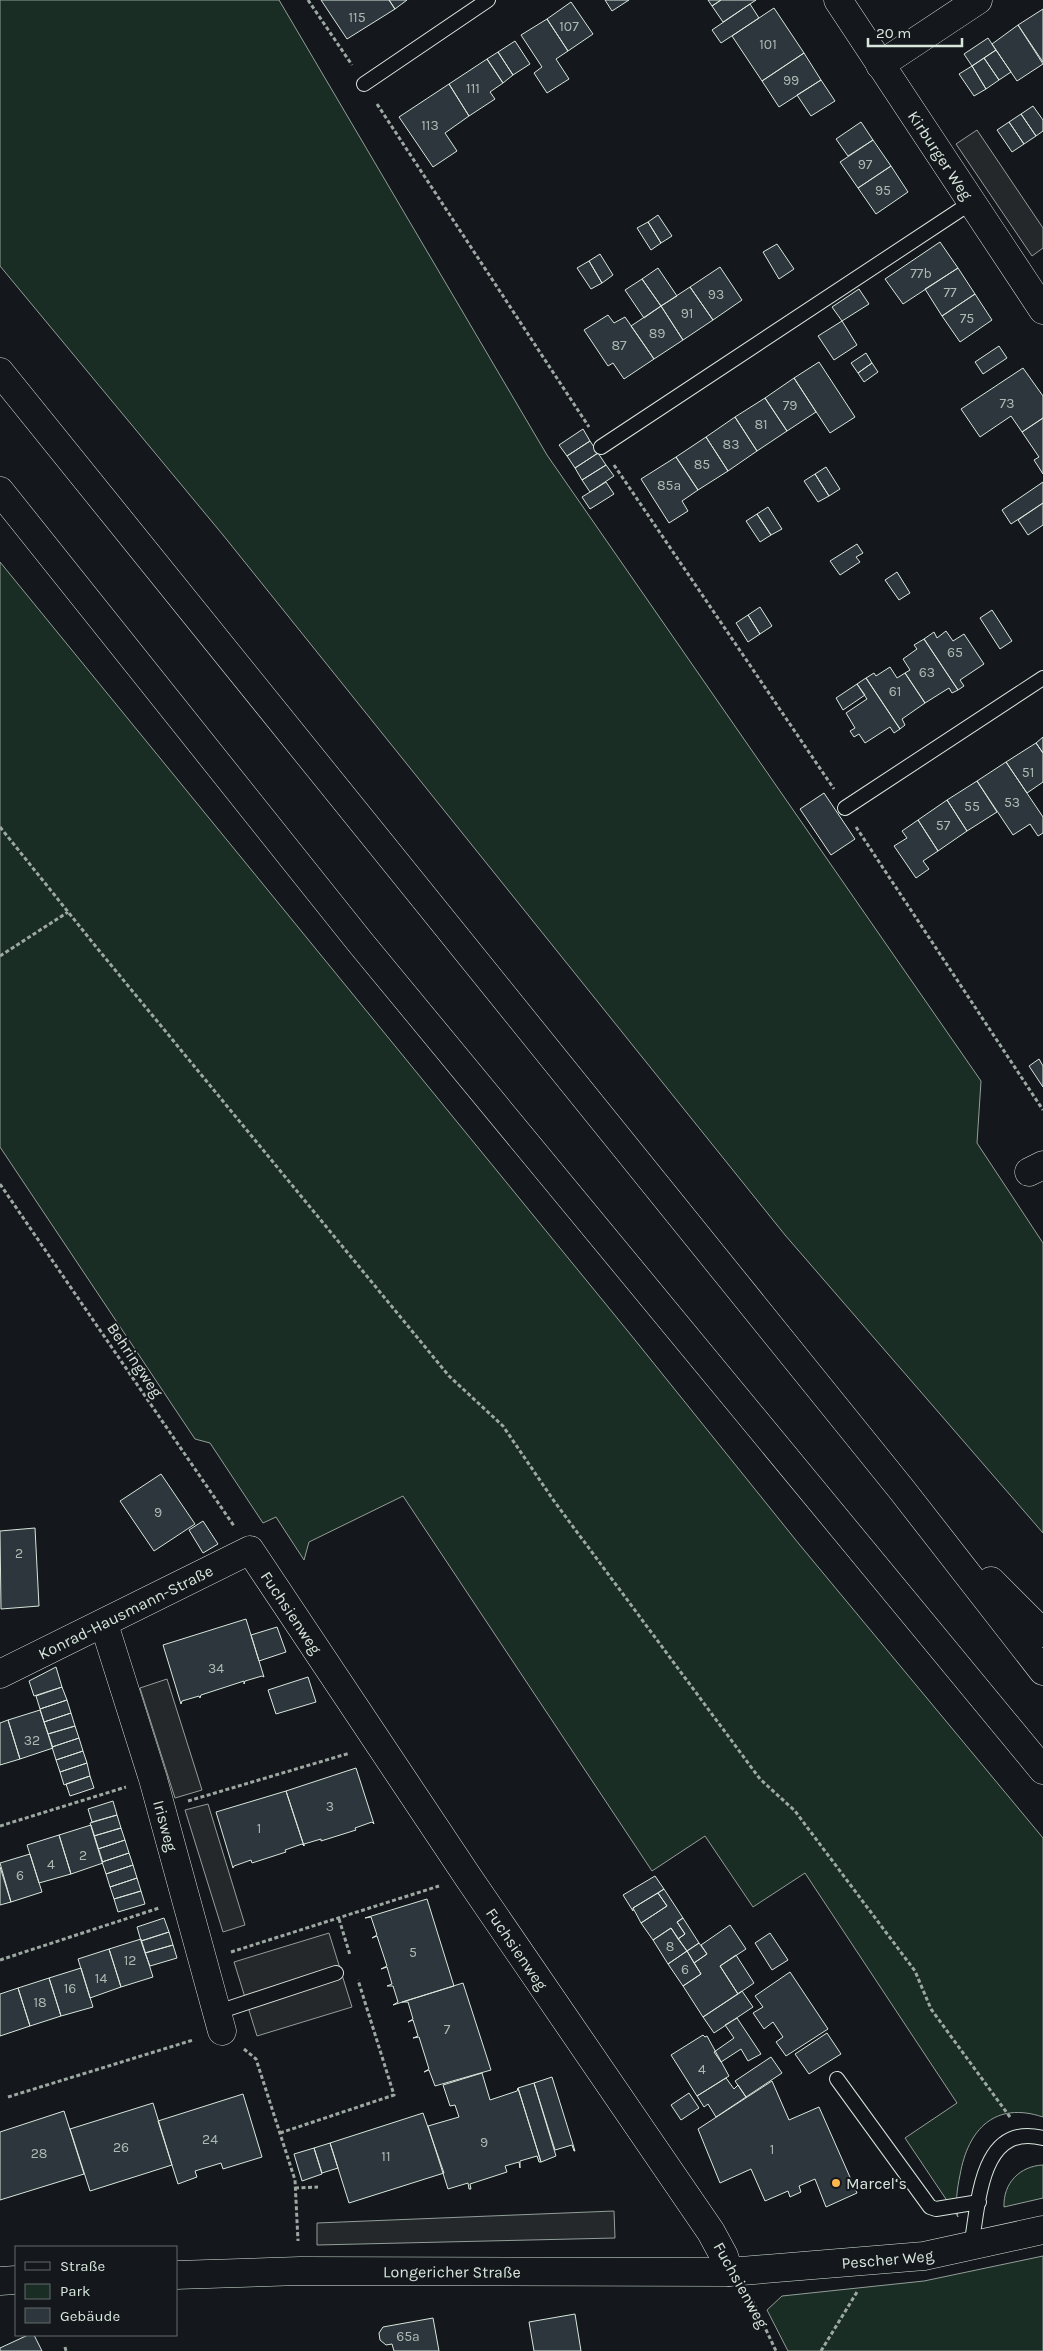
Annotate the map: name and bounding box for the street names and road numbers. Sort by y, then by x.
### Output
street label: Kirburger Weg [904,107,977,203]
street label: Behringweg [103,1319,167,1401]
street label: Konrad-Hausmann-Straße [35,1561,216,1663]
street label: Fuchsienweg [257,1567,326,1657]
street label: Irisweg [150,1798,182,1853]
street label: Fuchsienweg [482,1904,552,1994]
street label: Fuchsienweg [710,2239,772,2331]
street label: Pescher Weg [841,2245,935,2272]
street label: Longericher Straße [383,2262,521,2281]

